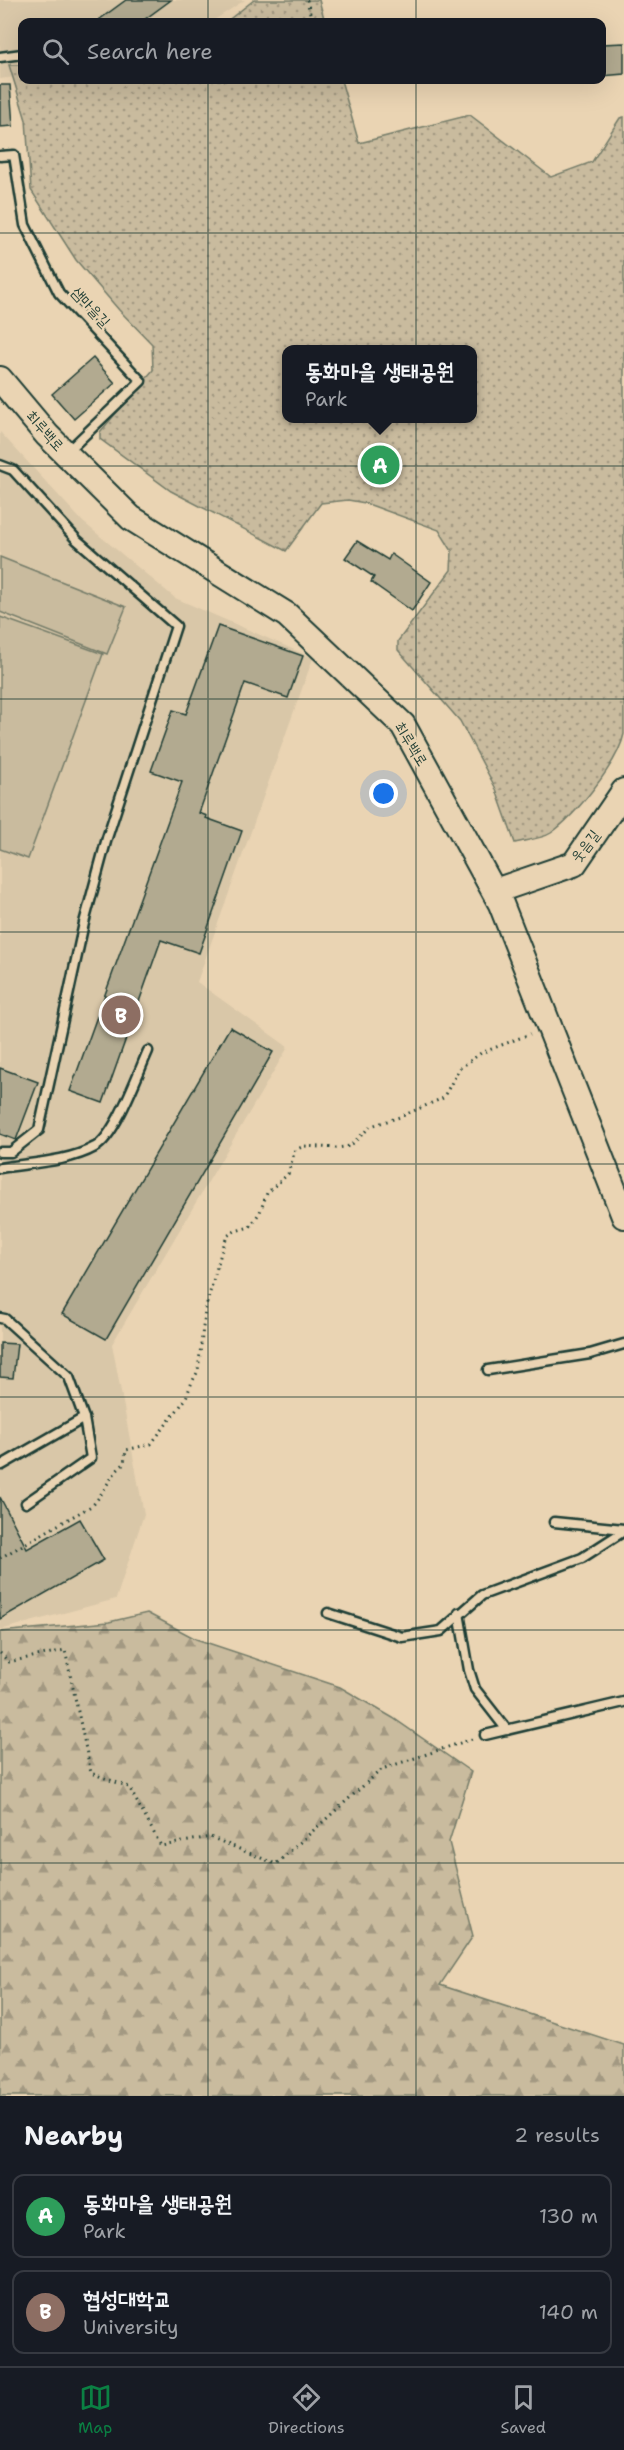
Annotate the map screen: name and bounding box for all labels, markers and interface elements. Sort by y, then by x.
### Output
search box [18,18,606,84]
icon: search [39,35,72,68]
text: Search here [87,37,213,66]
street label: 샘마을길 [67,283,115,331]
popup [282,345,477,423]
text: 동화마을 생태공원 [305,357,454,386]
text: Park [305,386,348,412]
street label: 최루백로 [21,406,69,456]
pin: A [360,442,400,488]
street label: 최루백로 [390,718,432,770]
your location [369,779,398,808]
street label: 웃음길 [566,826,604,866]
pin: B [102,992,140,1038]
text: Nearby [24,2118,123,2153]
text: 2 results [514,2122,600,2148]
text: 동화마을 생태공원 [83,2189,232,2218]
text: A [38,2203,53,2229]
text: 130 m [539,2203,598,2229]
text: Park [83,2218,126,2244]
text: 협성대학교 [83,2285,172,2314]
text: B [39,2299,52,2325]
text: 140 m [539,2299,598,2325]
text: University [83,2314,179,2340]
tab: Map [78,2381,112,2438]
tab: Directions [268,2381,345,2438]
tab: Saved [501,2381,546,2438]

